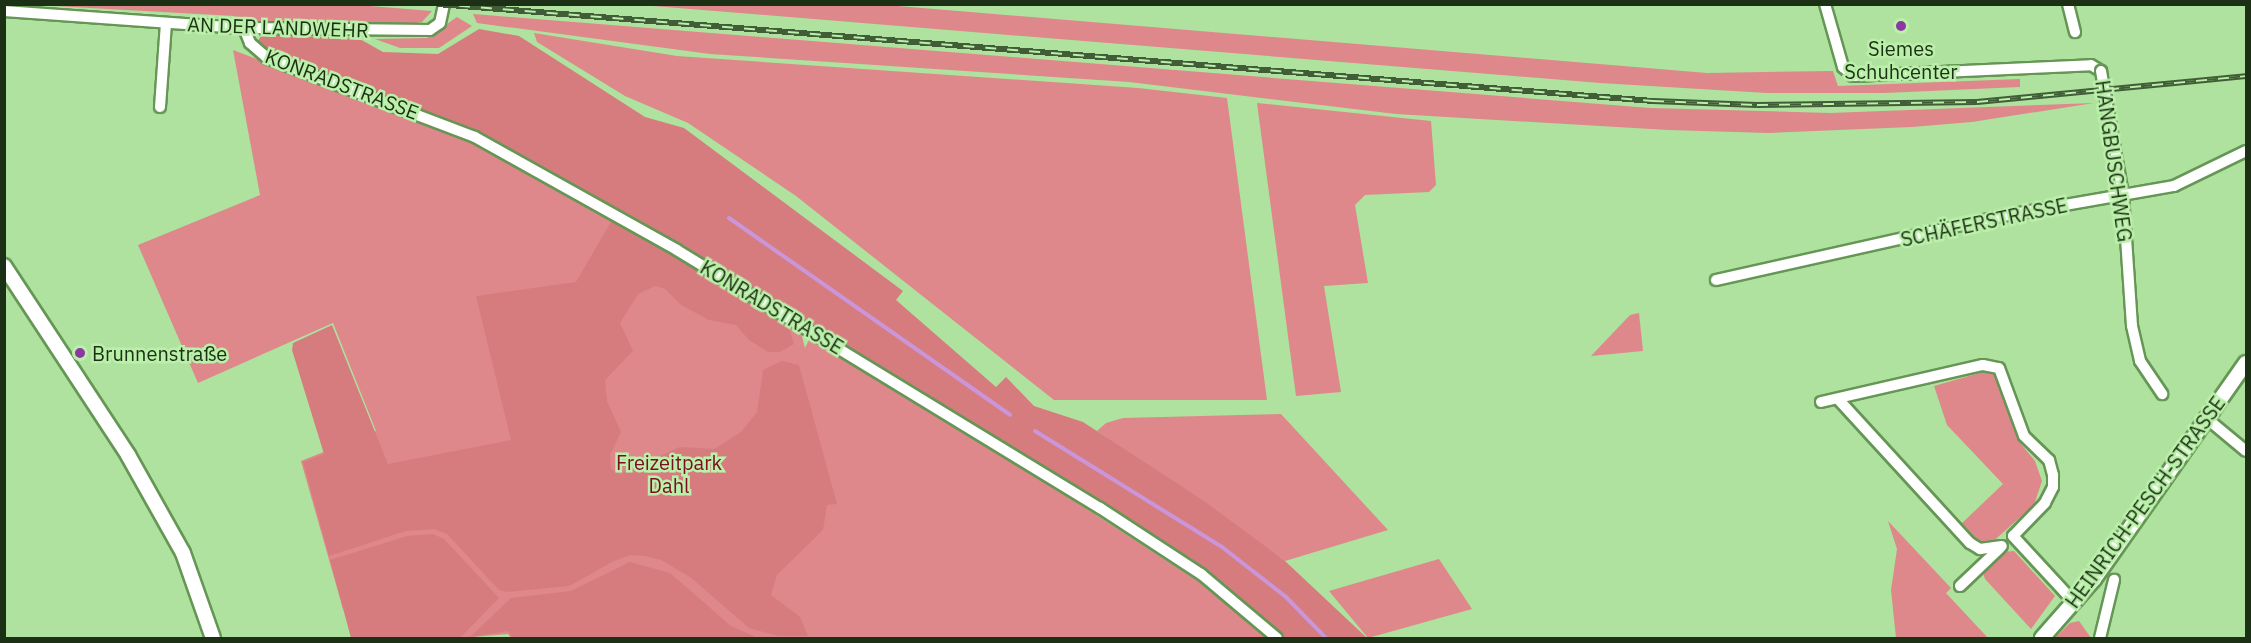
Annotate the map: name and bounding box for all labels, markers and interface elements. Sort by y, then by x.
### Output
street label: AN DER LANDWEHR [187,12,369,42]
marker: Siemes Schuhcenter [1894,19,1908,33]
place label: Siemes Schuhcenter [1844,36,1958,83]
street label: KONRADSTRASSE [262,44,422,124]
street label: HANGBUSCHWEG [2091,79,2137,243]
street label: SCHÄFERSTRASSE [1898,193,2070,251]
street label: KONRADSTRASSE [696,255,848,359]
place label: Brunnenstraße [92,341,227,365]
marker: Brunnenstraße [73,346,87,360]
street label: HEINRICH-PESCH-STRASSE [2060,391,2230,613]
park label: Freizeitpark Dahl [616,451,722,498]

